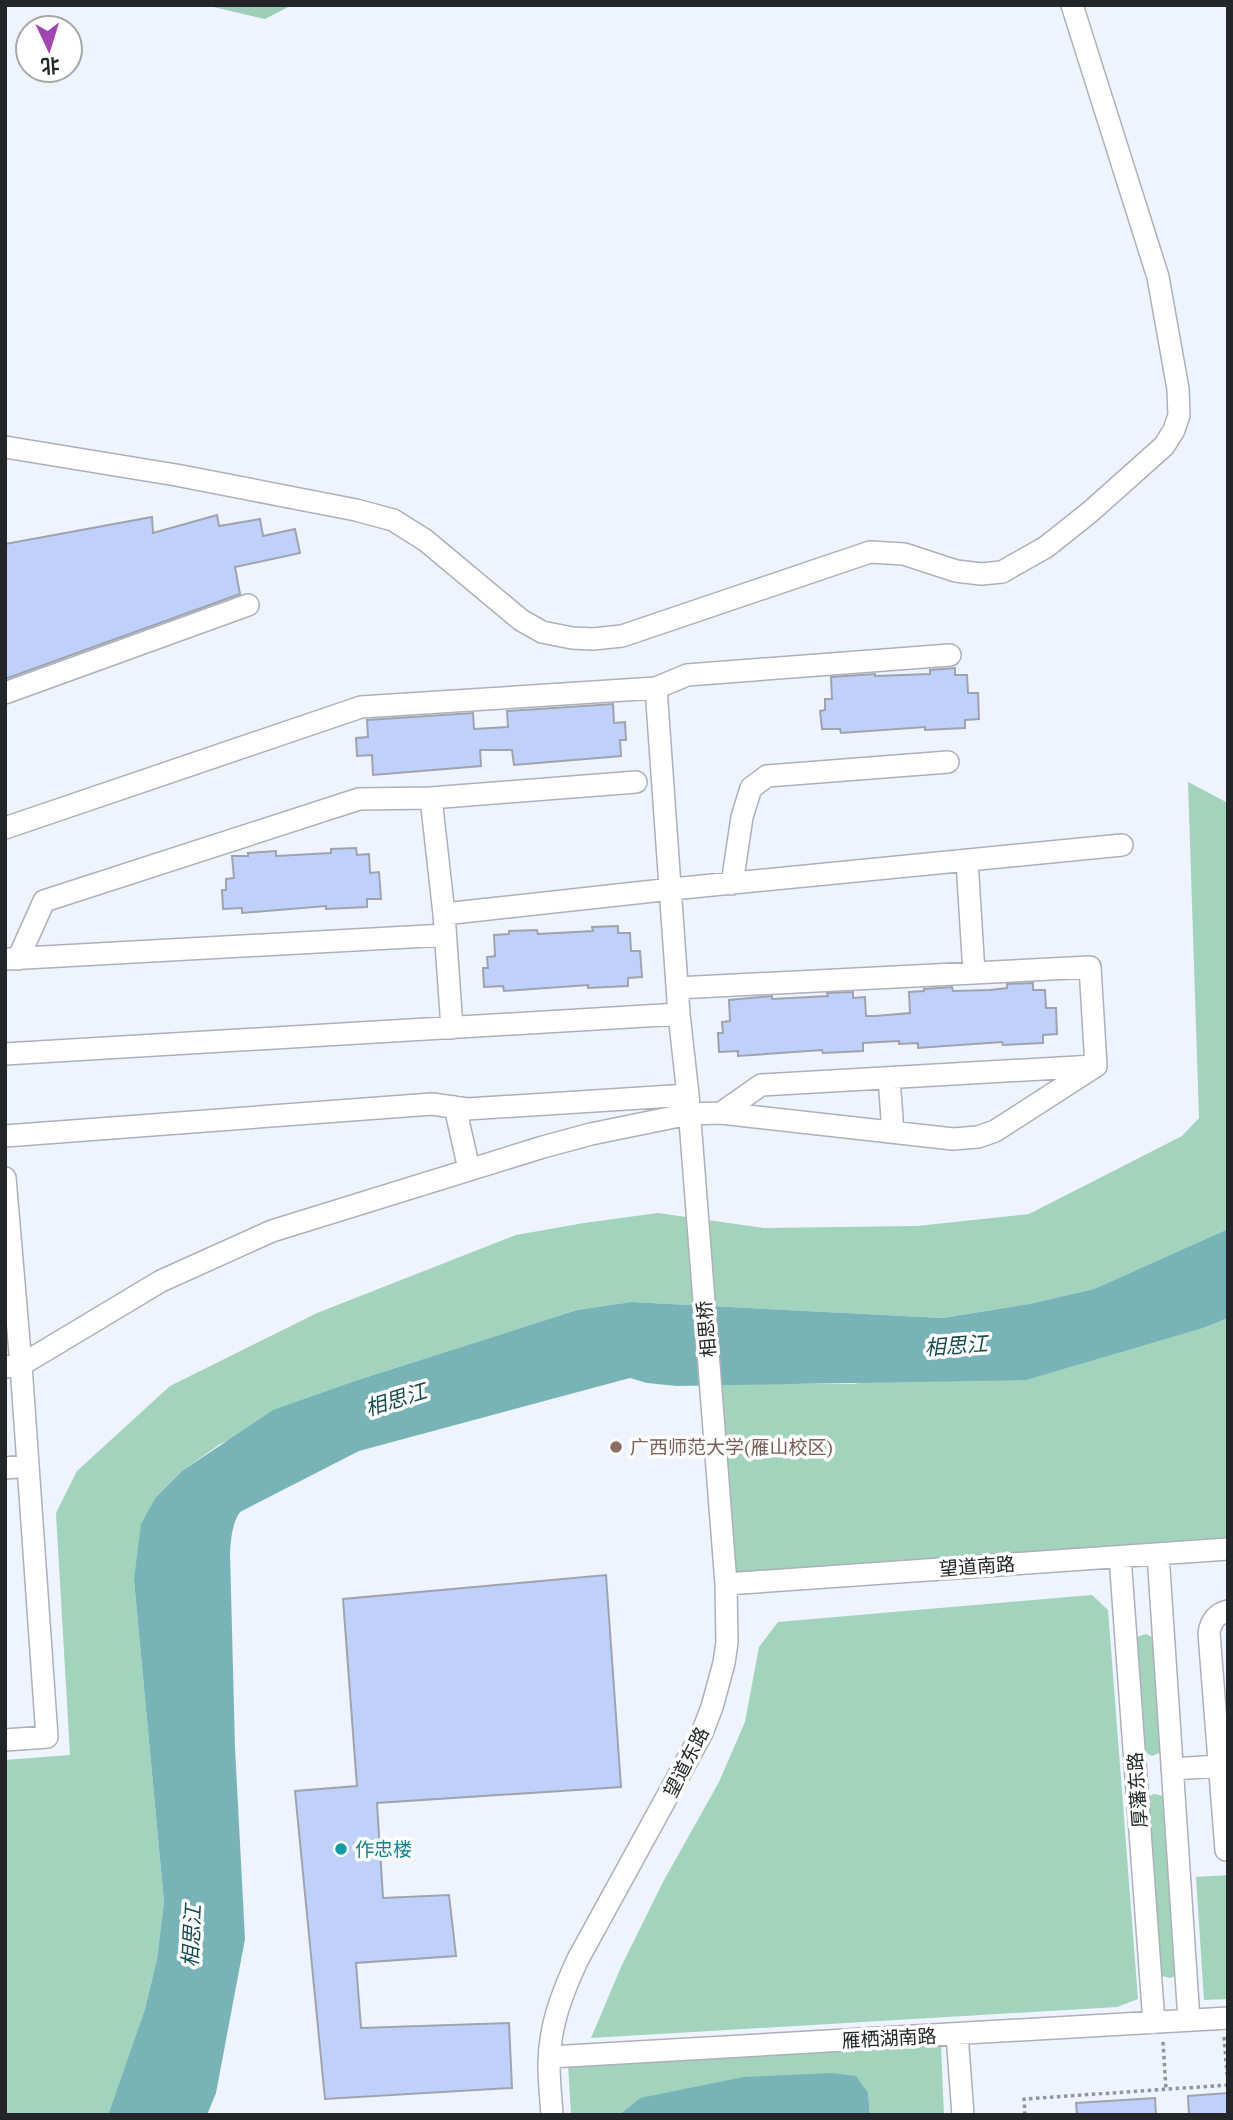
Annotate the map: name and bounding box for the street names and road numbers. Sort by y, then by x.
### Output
street label: 相思桥 [691,1300,720,1359]
street label: 望道南路 [938,1550,1016,1581]
street label: 望道东路 [657,1722,714,1801]
street label: 厚藩东路 [1121,1751,1152,1829]
street label: 雁栖湖南路 [841,2023,937,2052]

